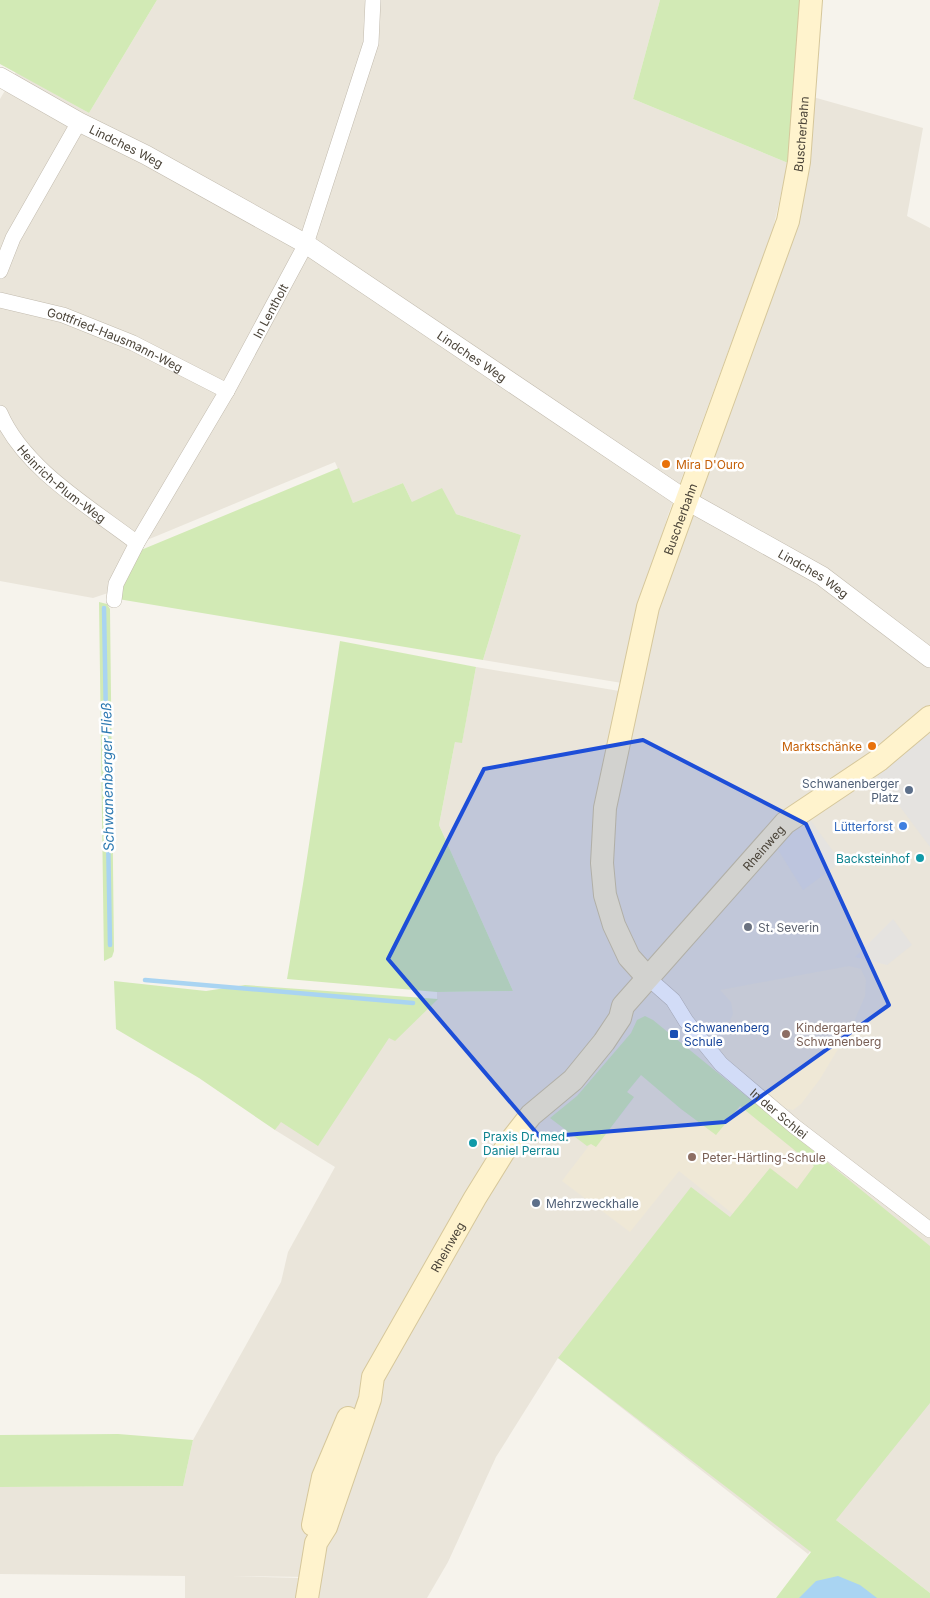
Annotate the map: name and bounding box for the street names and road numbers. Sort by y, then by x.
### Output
street label: Buscherbahn [790,96,811,173]
street label: Lindches Weg [87,121,166,171]
street label: In Lentholt [249,281,291,341]
street label: Gottfried-Hausmann-Weg [46,304,185,375]
street label: Lindches Weg [435,327,510,385]
street label: Heinrich-Plum-Weg [15,442,109,525]
street label: Buscherbahn [660,481,700,557]
street label: Lindches Weg [776,546,852,601]
street label: Rheinweg [739,822,787,873]
street label: In der Schlei [747,1085,811,1141]
street label: Rheinweg [427,1219,468,1275]

